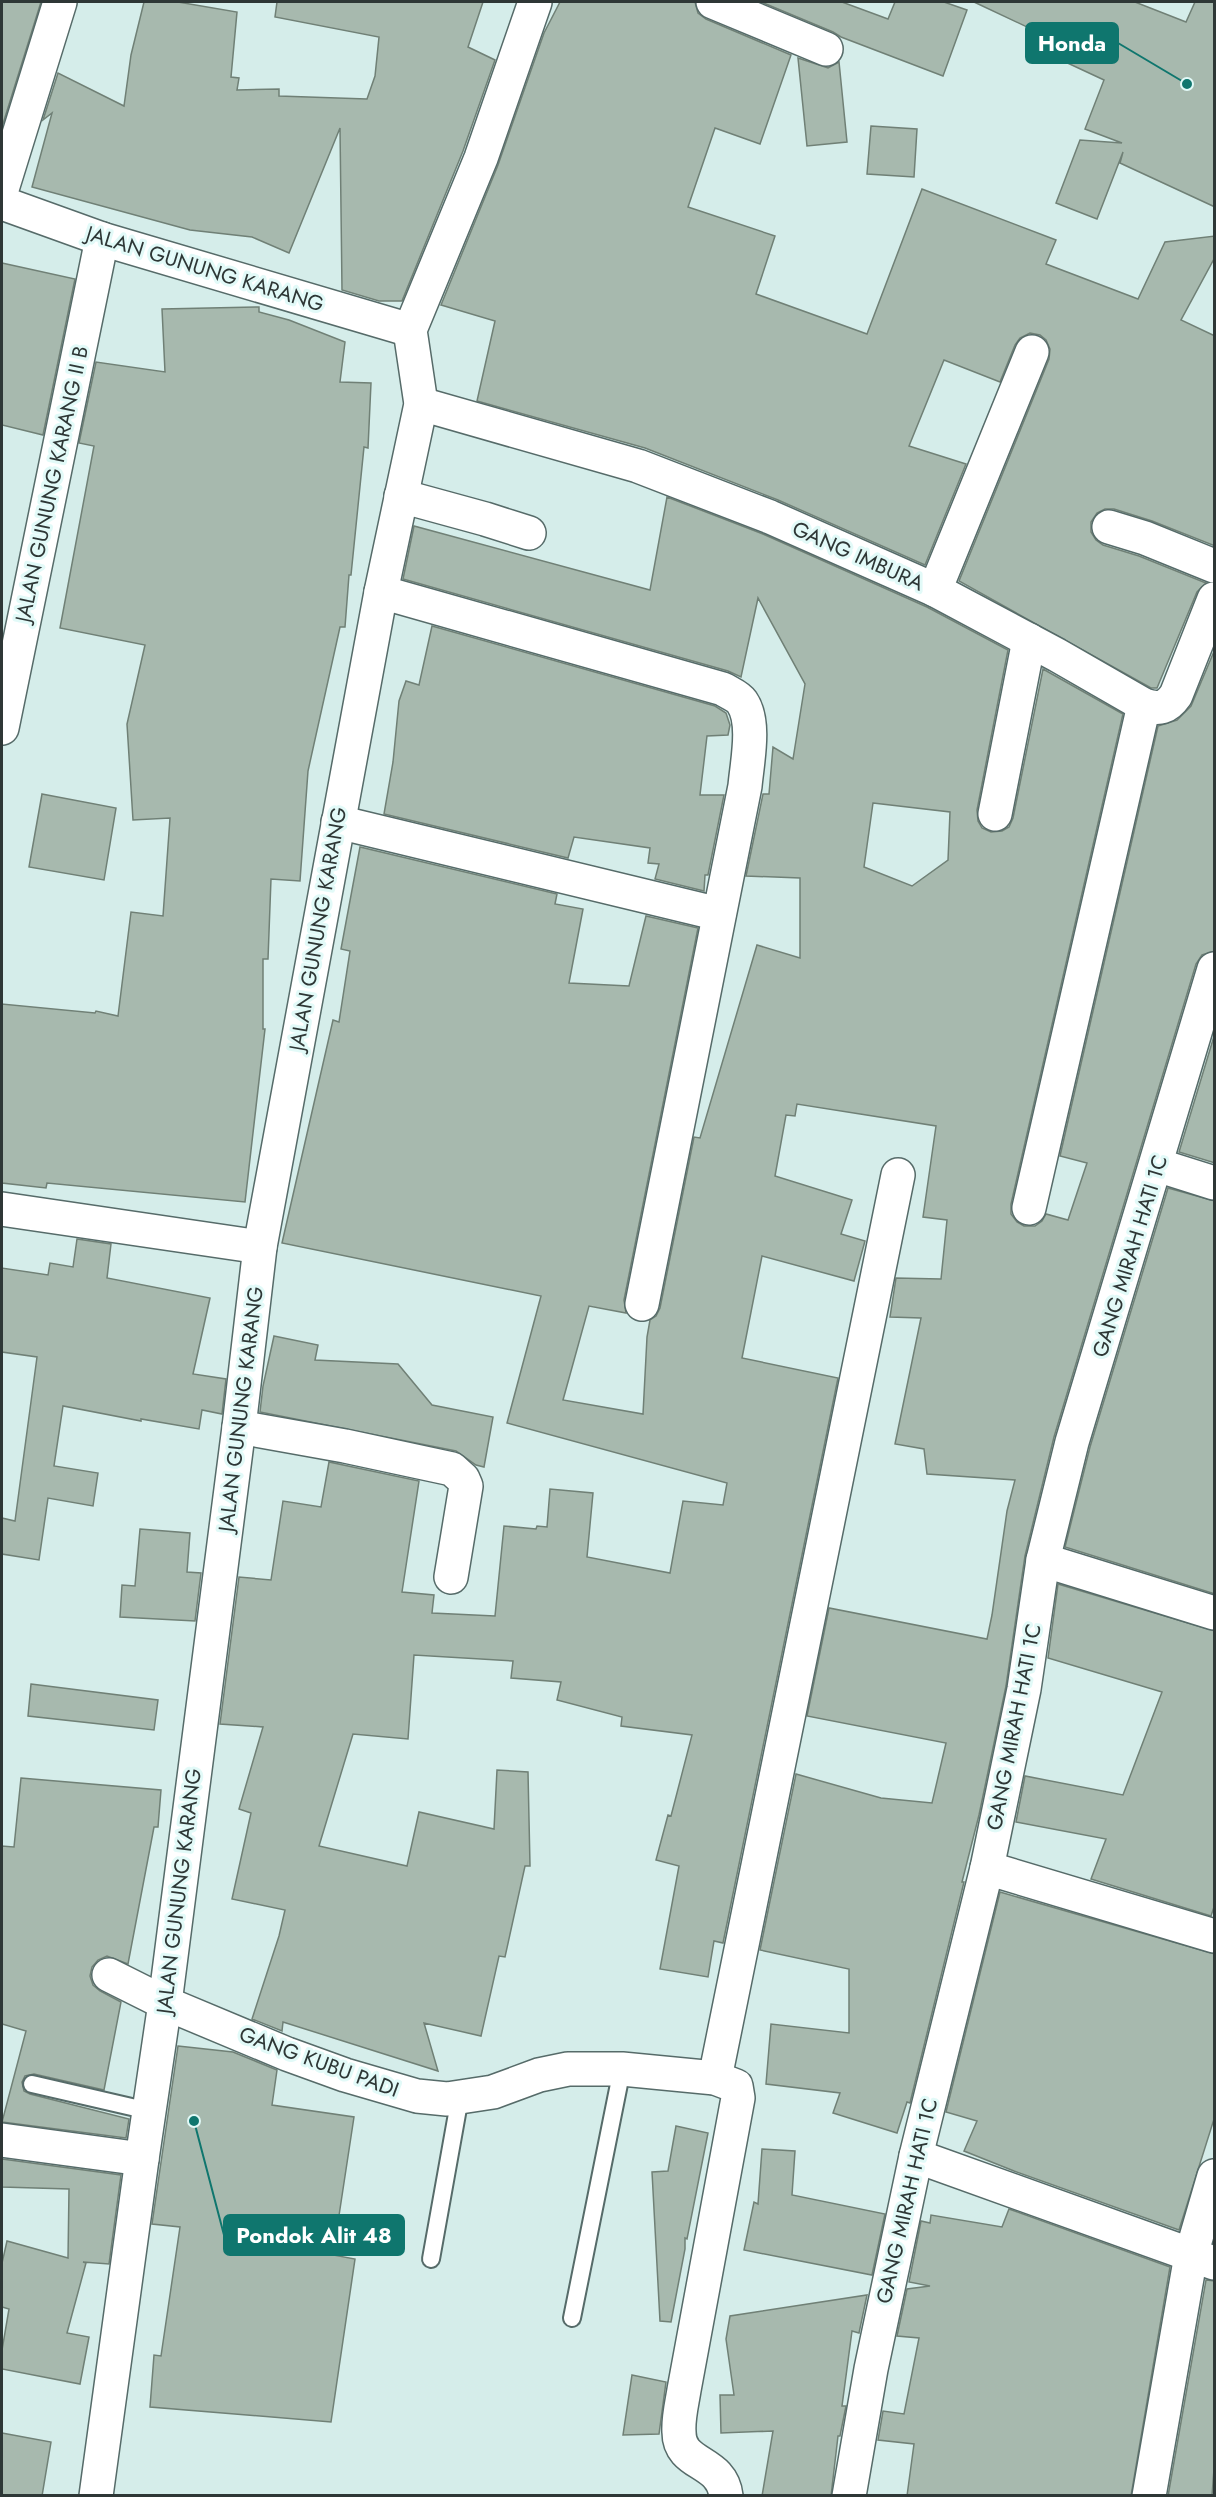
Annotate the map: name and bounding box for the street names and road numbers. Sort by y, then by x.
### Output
street label: JALAN GUNUNG KARANG [80,218,327,319]
street label: JALAN GUNUNG KARANG II B [7,343,96,628]
street label: GANG IMBURA [787,514,929,598]
street label: JALAN GUNUNG KARANG [281,805,354,1056]
street label: GANG MIRAH HATI 1C [1085,1151,1175,1361]
street label: JALAN GUNUNG KARANG [211,1285,271,1536]
street label: GANG MIRAH HATI 1C [979,1621,1049,1833]
street label: JALAN GUNUNG KARANG [149,1767,209,2018]
street label: GANG KUBU PADI [235,2019,403,2105]
street label: GANG MIRAH HATI 1C [869,2095,945,2307]

